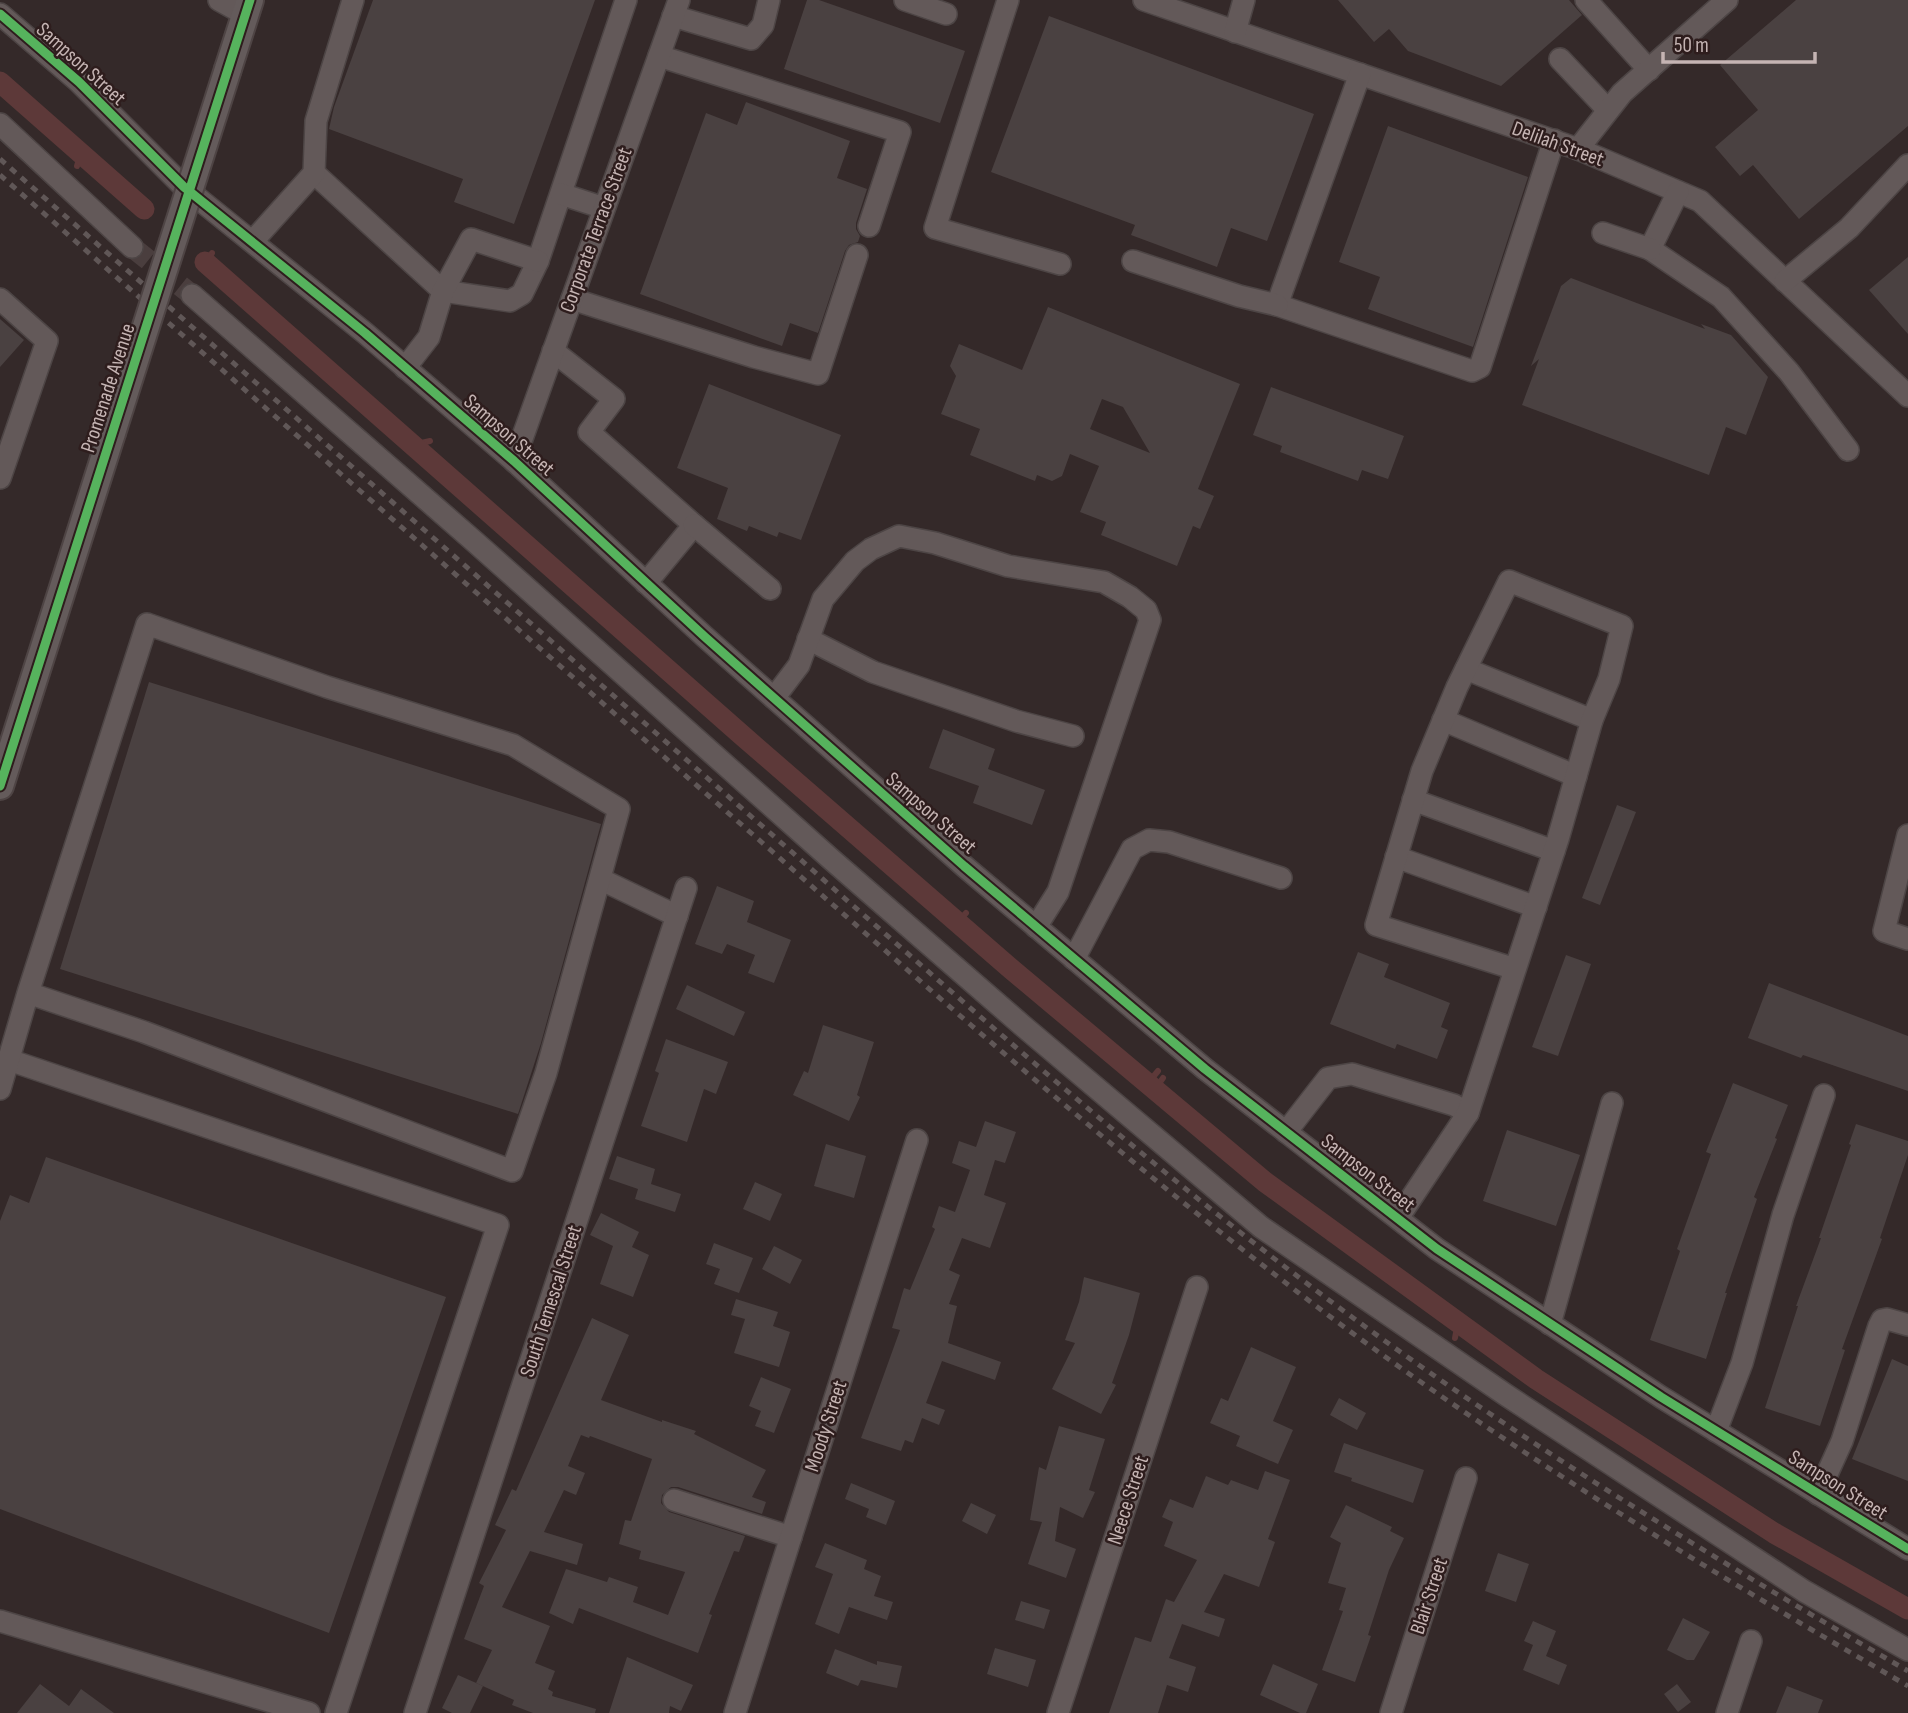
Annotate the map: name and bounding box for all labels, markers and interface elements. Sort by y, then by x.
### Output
street label: Sampson Street [31,17,131,111]
scale bar [1663,21,1815,65]
text: 50 m [1674,33,1709,58]
street label: Delilah Street [1509,116,1607,172]
street label: Corporate Terrace Street [555,144,637,316]
street label: Promenade Avenue [75,320,141,456]
street label: Sampson Street [458,389,560,481]
street label: Sampson Street [880,767,982,859]
street label: Sampson Street [1316,1129,1420,1217]
street label: South Temescal Street [515,1222,587,1380]
street label: Moody Street [800,1377,852,1475]
street label: Sampson Street [1784,1445,1892,1525]
street label: Neece Street [1102,1452,1154,1548]
street label: Blair Street [1405,1555,1453,1637]

